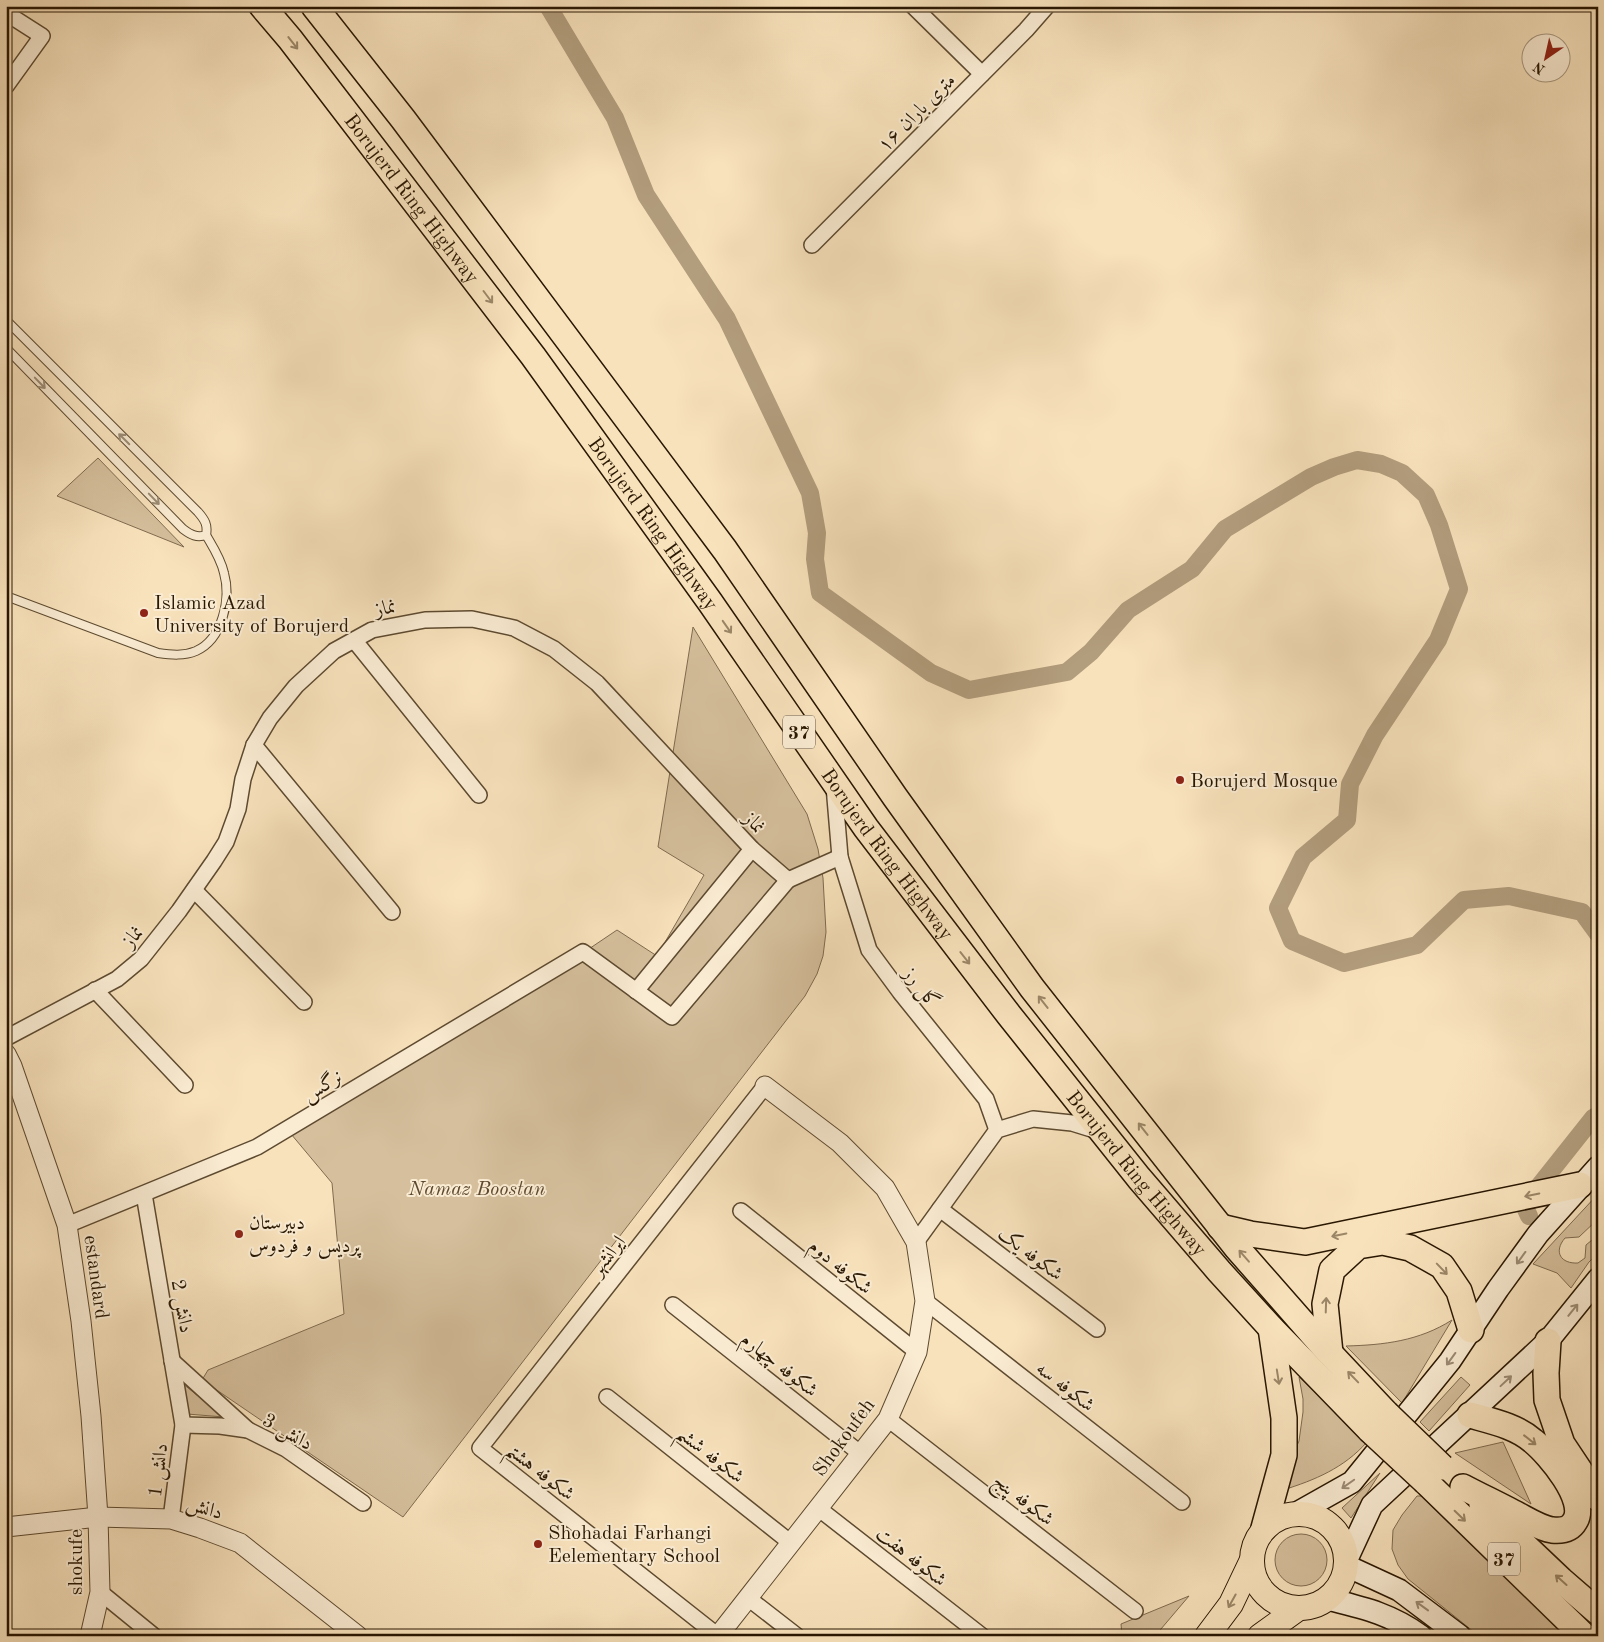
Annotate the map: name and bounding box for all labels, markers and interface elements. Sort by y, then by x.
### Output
north arrow [1522,32,1572,82]
one-way arrow [288,36,299,49]
text: N [1531,59,1548,77]
street label: ۱۶ متری باران [875,71,960,156]
street label: Borujerd Ring Highway [340,111,482,288]
one-way arrow [483,290,493,304]
one-way arrow [34,377,46,389]
one-way arrow [119,433,131,445]
street label: Borujerd Ring Highway [583,435,721,615]
one-way arrow [148,493,160,505]
place label: Islamic Azad University of Borujerd [154,594,349,637]
street label: نماز [371,597,398,621]
marker: Islamic Azad University of Borujerd [138,607,150,619]
one-way arrow [722,620,732,634]
road number: 37 [783,716,815,749]
street label: Borujerd Ring Highway [816,766,956,945]
place label: Borujerd Mosque [1190,772,1338,792]
marker: Borujerd Mosque [1174,774,1186,786]
street label: نماز [738,807,768,838]
street label: نماز [118,923,148,953]
one-way arrow [960,951,971,964]
street label: گل رز [896,960,945,1013]
one-way arrow [1037,995,1048,1008]
street label: نرگس [298,1065,348,1108]
street label: Borujerd Ring Highway [1062,1088,1210,1261]
one-way arrow [1138,1123,1149,1136]
park label: Namaz Boostan [408,1180,546,1200]
one-way arrow [1525,1191,1541,1200]
place label: دبیرستان پردیس و فردوس [249,1214,362,1259]
street label: شکوفه یک [993,1222,1067,1286]
marker: دبیرستان پردیس و فردوس [233,1228,245,1240]
one-way arrow [1331,1230,1347,1240]
street label: ایرانشهر [586,1233,631,1282]
street label: estandard [79,1234,111,1321]
street label: شکوفه دوم [800,1235,876,1304]
one-way arrow [1238,1250,1250,1263]
one-way arrow [1516,1250,1526,1264]
one-way arrow [1436,1263,1448,1275]
street label: دانش 2 [165,1278,196,1335]
one-way arrow [1322,1297,1331,1313]
one-way arrow [1567,1304,1578,1317]
street label: شکوفه چهارم [733,1328,822,1406]
one-way arrow [1446,1352,1456,1366]
street label: شکوفه سه [1031,1357,1099,1417]
one-way arrow [1273,1368,1283,1384]
one-way arrow [1347,1371,1359,1384]
one-way arrow [1499,1375,1512,1387]
street label: Shokoufeh [810,1395,879,1481]
street label: دانش 3 [258,1411,315,1457]
street label: شکوفه ششم [667,1422,748,1494]
one-way arrow [1524,1434,1537,1445]
street label: شکوفه هشتم [497,1438,579,1512]
street label: دانش 1 [146,1442,174,1499]
street label: شکوفه پنج [985,1469,1058,1535]
one-way arrow [1341,1479,1355,1489]
street label: دانش [183,1494,225,1526]
one-way arrow [1454,1510,1466,1522]
street label: شکوفه هفت [871,1522,951,1592]
place label: Shohadai Farhangi Eelementary School [548,1524,720,1567]
street label: shokufe [67,1529,87,1595]
marker: Shohadai Farhangi Eelementary School [532,1538,544,1550]
road number: 37 [1488,1542,1520,1576]
one-way arrow [1555,1574,1568,1586]
one-way arrow [1227,1593,1237,1608]
one-way arrow [1415,1601,1429,1611]

